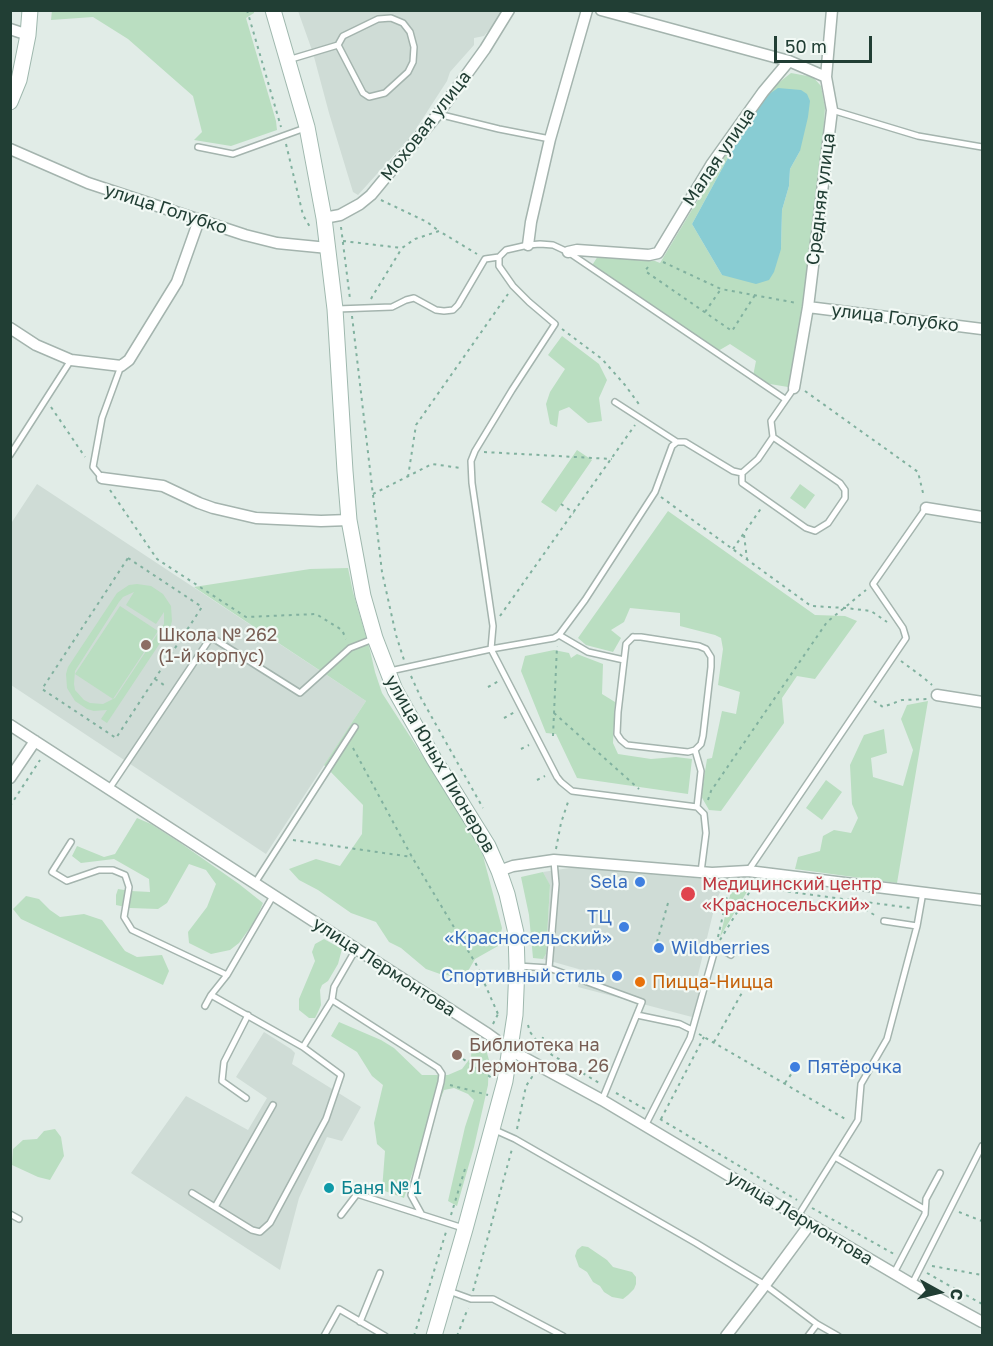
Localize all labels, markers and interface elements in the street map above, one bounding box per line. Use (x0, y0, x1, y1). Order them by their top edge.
scale bar (777, 24, 874, 62)
text: 50 m (785, 35, 827, 57)
street label: Моховая улица (376, 67, 476, 185)
street label: Малая улица (678, 104, 760, 210)
street label: Средняя улица (802, 132, 840, 266)
street label: улица Голубко (102, 179, 230, 239)
street label: улица Голубко (830, 299, 960, 337)
place label: Школа № 262 (1-й корпус) (158, 624, 277, 666)
marker: Школа № 262 (1-й корпус) (139, 638, 153, 652)
street label: улица Юных Пионеров (380, 671, 500, 857)
place label: Sela (590, 871, 628, 893)
place label: Медицинский центр «Красносельский» (702, 873, 882, 916)
marker: Sela (633, 875, 647, 889)
marker: Медицинский центр «Красносельский» (679, 885, 697, 903)
place label: ТЦ «Красносельский» (444, 906, 612, 948)
street label: улица Лермонтова (308, 913, 460, 1021)
marker: ТЦ «Красносельский» (617, 920, 631, 934)
place label: Wildberries (671, 937, 770, 959)
marker: Wildberries (652, 941, 666, 955)
place label: Спортивный стиль (441, 965, 605, 987)
marker: Спортивный стиль (610, 969, 624, 983)
place label: Пицца-Ницца (652, 971, 773, 993)
marker: Пицца-Ницца (633, 975, 647, 989)
place label: Библиотека на Лермонтова, 26 (469, 1034, 609, 1076)
marker: Библиотека на Лермонтова, 26 (450, 1048, 464, 1062)
place label: Пятёрочка (807, 1056, 902, 1078)
marker: Пятёрочка (788, 1060, 802, 1074)
street label: улица Лермонтова (723, 1166, 877, 1270)
place label: Баня № 1 (341, 1177, 422, 1199)
marker: Баня № 1 (322, 1181, 336, 1195)
north arrow (909, 1262, 969, 1322)
text: С (946, 1287, 968, 1302)

